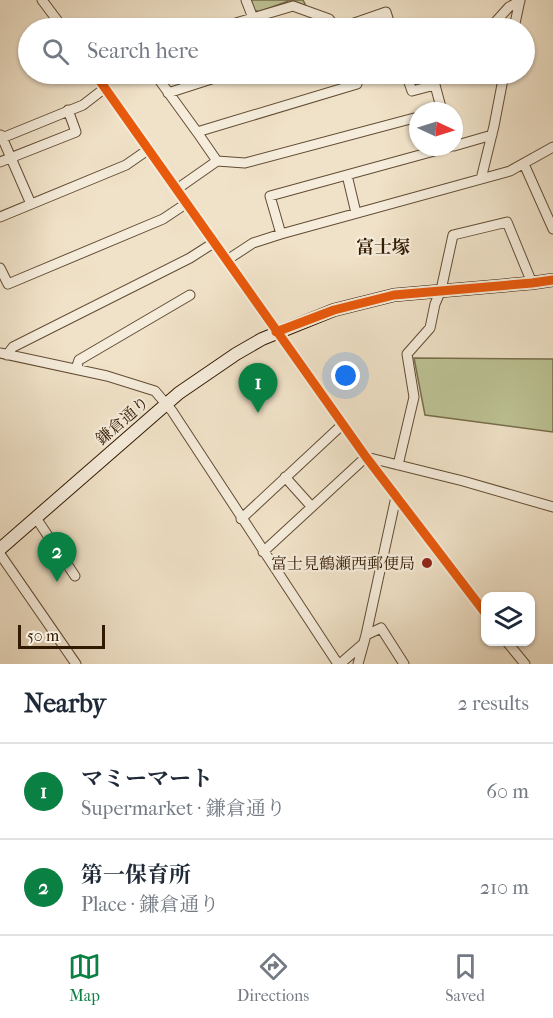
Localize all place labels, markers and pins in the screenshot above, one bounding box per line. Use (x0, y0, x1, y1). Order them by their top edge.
pin: 1 (238, 364, 278, 413)
pin: 2 (38, 532, 76, 582)
place label: 富士見鶴瀬西郵便局 (271, 554, 415, 573)
marker: 富士見鶴瀬西郵便局 (420, 556, 434, 570)

